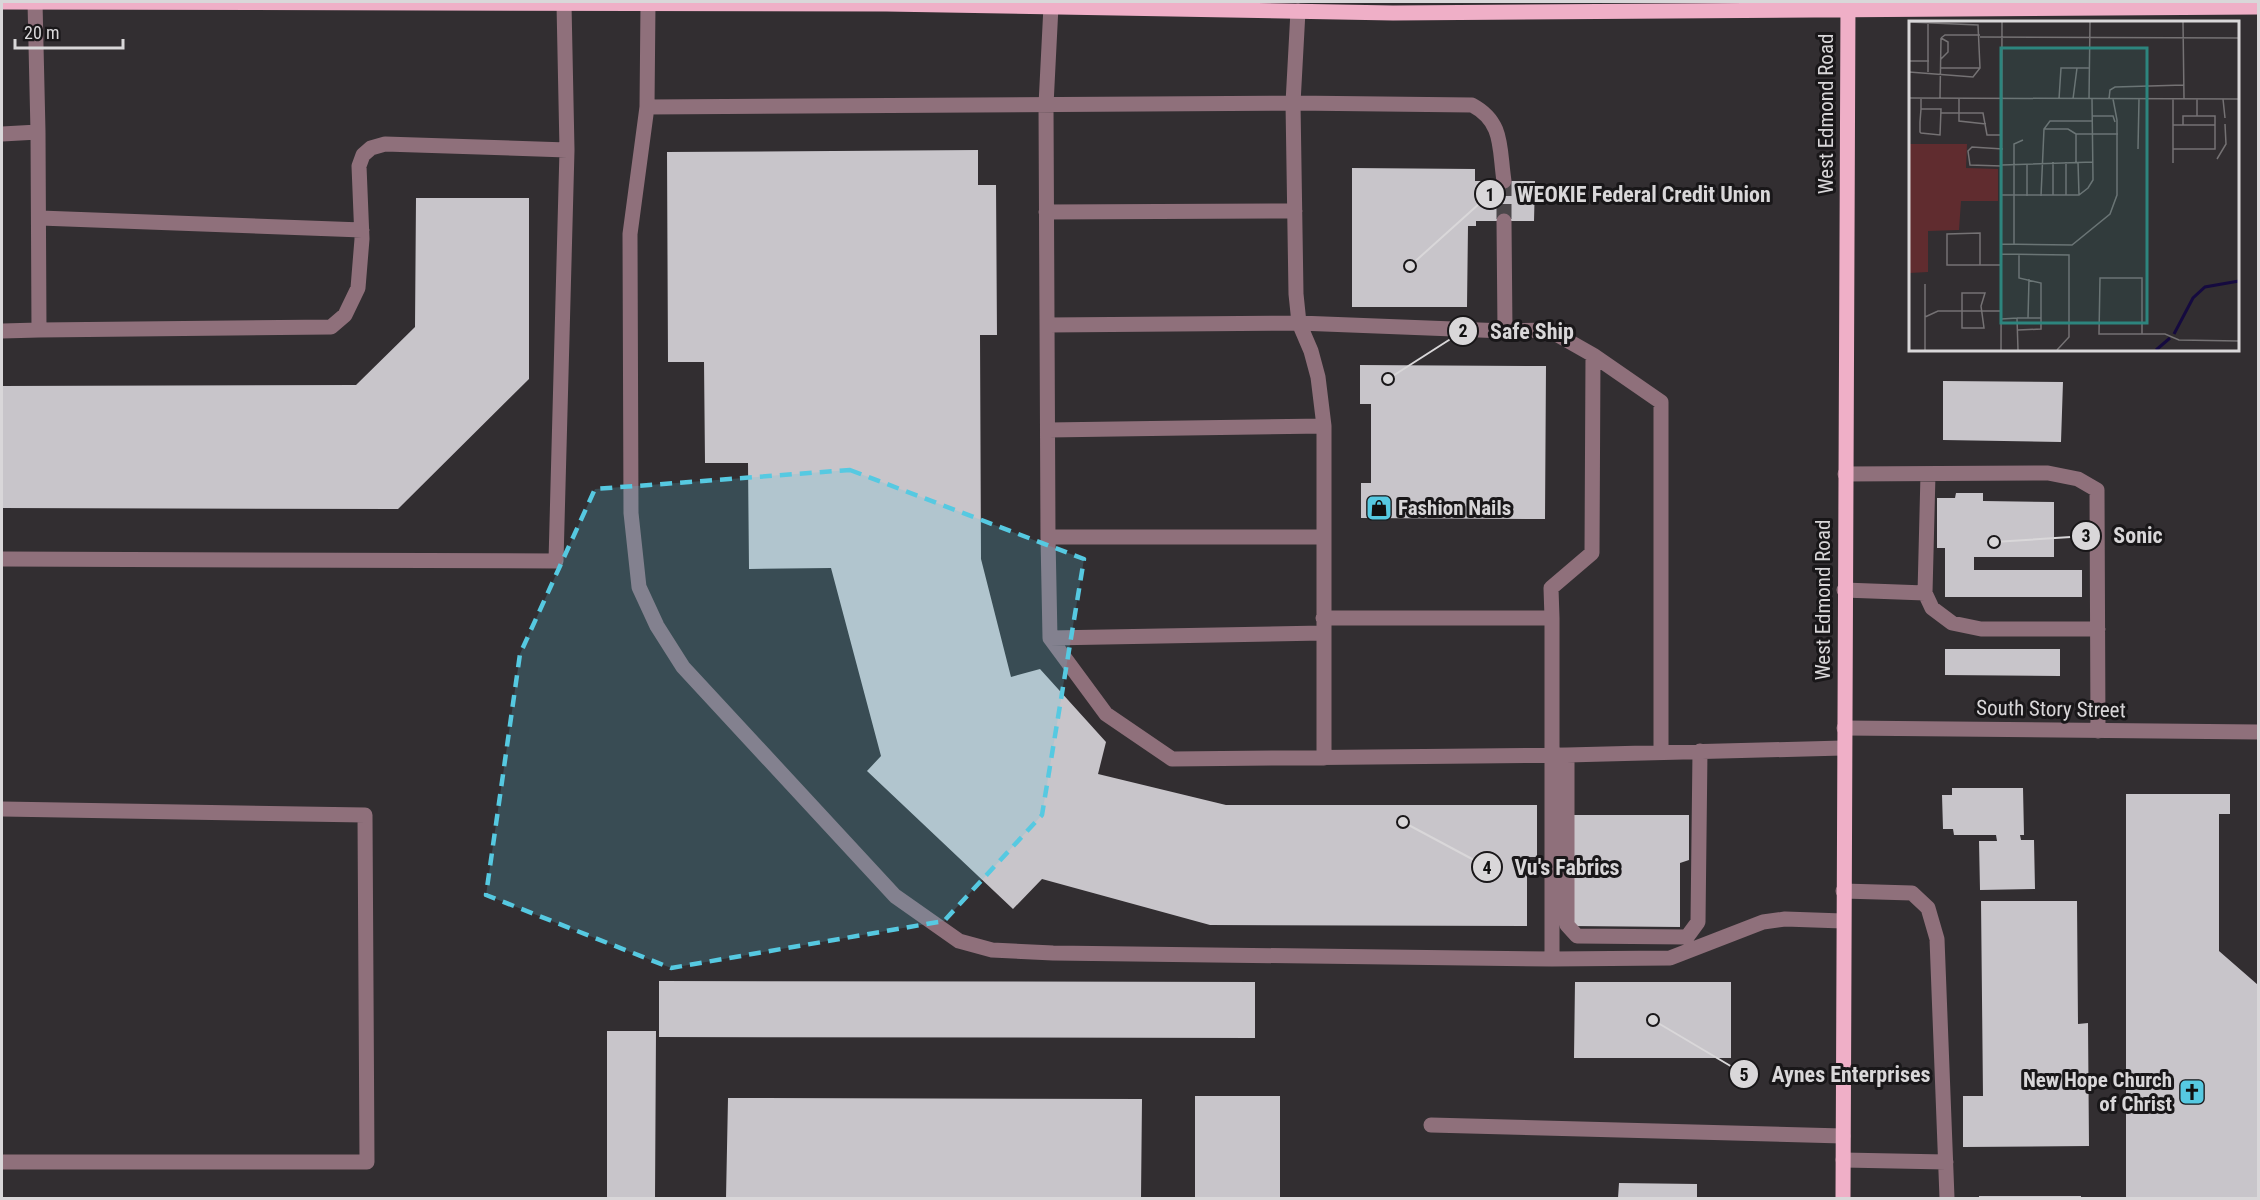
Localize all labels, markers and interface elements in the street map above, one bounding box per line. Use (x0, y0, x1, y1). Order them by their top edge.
scale bar (15, 12, 123, 50)
inset map (1909, 21, 2239, 351)
text: 20 m (24, 22, 59, 43)
street label: West Edmond Road (1814, 34, 1838, 194)
callout: WEOKIE Federal Credit Union (1475, 174, 1783, 214)
text: WEOKIE Federal Credit Union (1517, 182, 1771, 207)
text: 1 (1485, 184, 1495, 205)
callout: Safe Ship (1448, 311, 1586, 351)
text: Safe Ship (1490, 319, 1574, 344)
text: 2 (1458, 320, 1468, 341)
shop icon: Fashion Nails (1364, 493, 1394, 523)
place label: Fashion Nails (1398, 496, 1511, 520)
callout: Sonic (2071, 516, 2175, 556)
street label: West Edmond Road (1811, 520, 1835, 680)
text: Sonic (2113, 523, 2163, 548)
text: 3 (2081, 525, 2091, 546)
street label: South Story Street (1976, 696, 2126, 722)
callout: Vu's Fabrics (1472, 847, 1631, 887)
text: Vu's Fabrics (1514, 855, 1620, 880)
text: 4 (1482, 857, 1492, 878)
callout: Aynes Enterprises (1729, 1054, 1942, 1094)
text: Aynes Enterprises (1771, 1062, 1931, 1087)
text: 5 (1739, 1064, 1749, 1085)
place label: New Hope Church of Christ (2023, 1068, 2172, 1116)
church icon: New Hope Church of Christ (2177, 1077, 2207, 1107)

